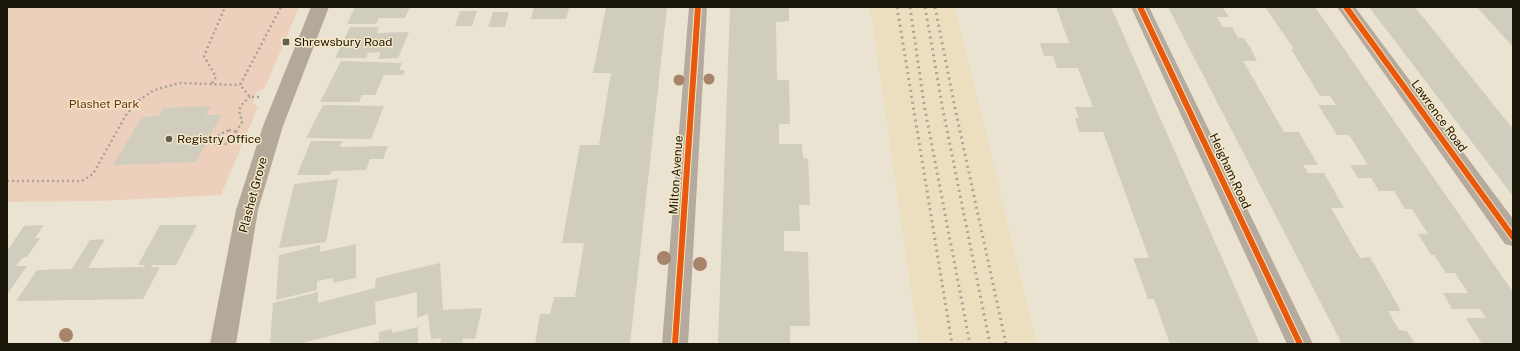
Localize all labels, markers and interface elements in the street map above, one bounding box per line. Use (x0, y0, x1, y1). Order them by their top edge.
place label: Shrewsbury Road (294, 35, 392, 49)
marker: Shrewsbury Road (281, 37, 291, 47)
street label: Lawrence Road (1408, 77, 1470, 155)
park label: Plashet Park (69, 97, 139, 111)
street label: Heigham Road (1206, 131, 1254, 211)
place label: Registry Office (177, 132, 261, 146)
marker: Registry Office (164, 134, 174, 144)
street label: Milton Avenue (666, 135, 686, 215)
street label: Plashet Grove (236, 155, 270, 234)

